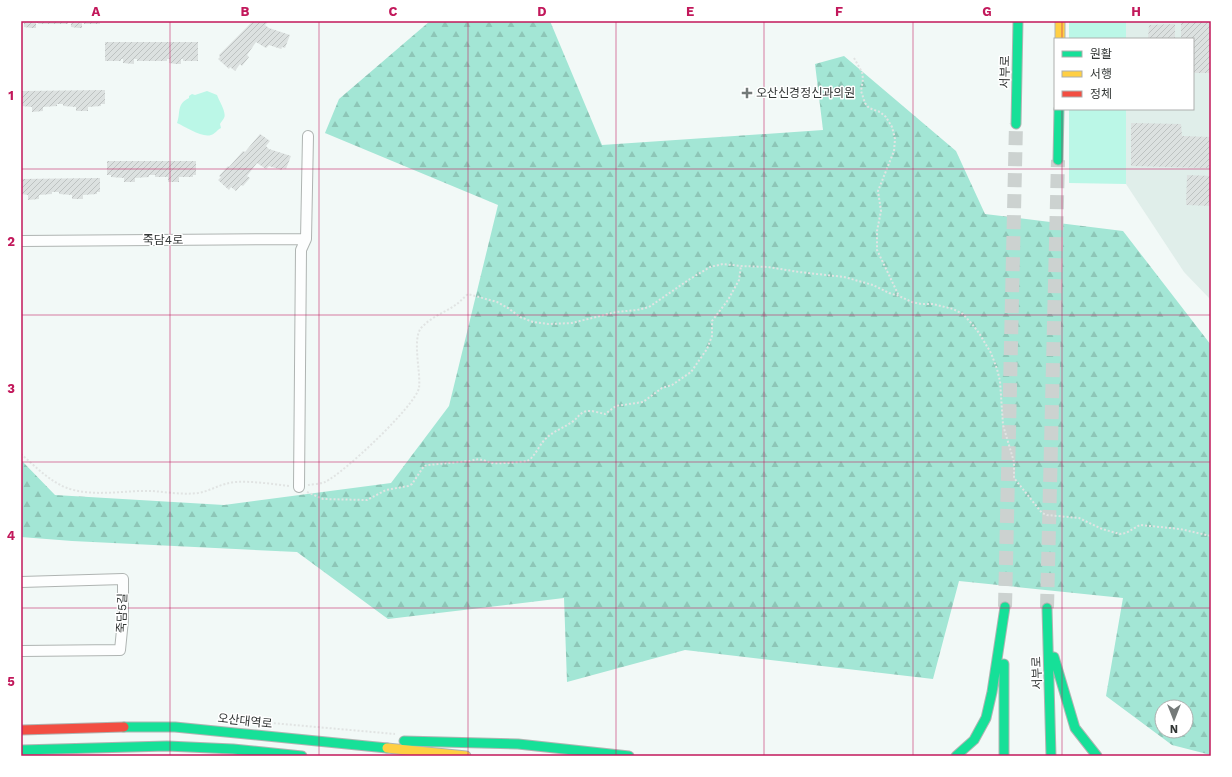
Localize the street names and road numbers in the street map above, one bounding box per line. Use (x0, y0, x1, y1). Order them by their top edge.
street label: 서부로 (998, 55, 1012, 89)
street label: 죽담4로 (143, 233, 183, 247)
street label: 죽담5길 (114, 593, 130, 633)
street label: 서부로 (1029, 656, 1045, 690)
street label: 오산대역로 (217, 711, 273, 731)

